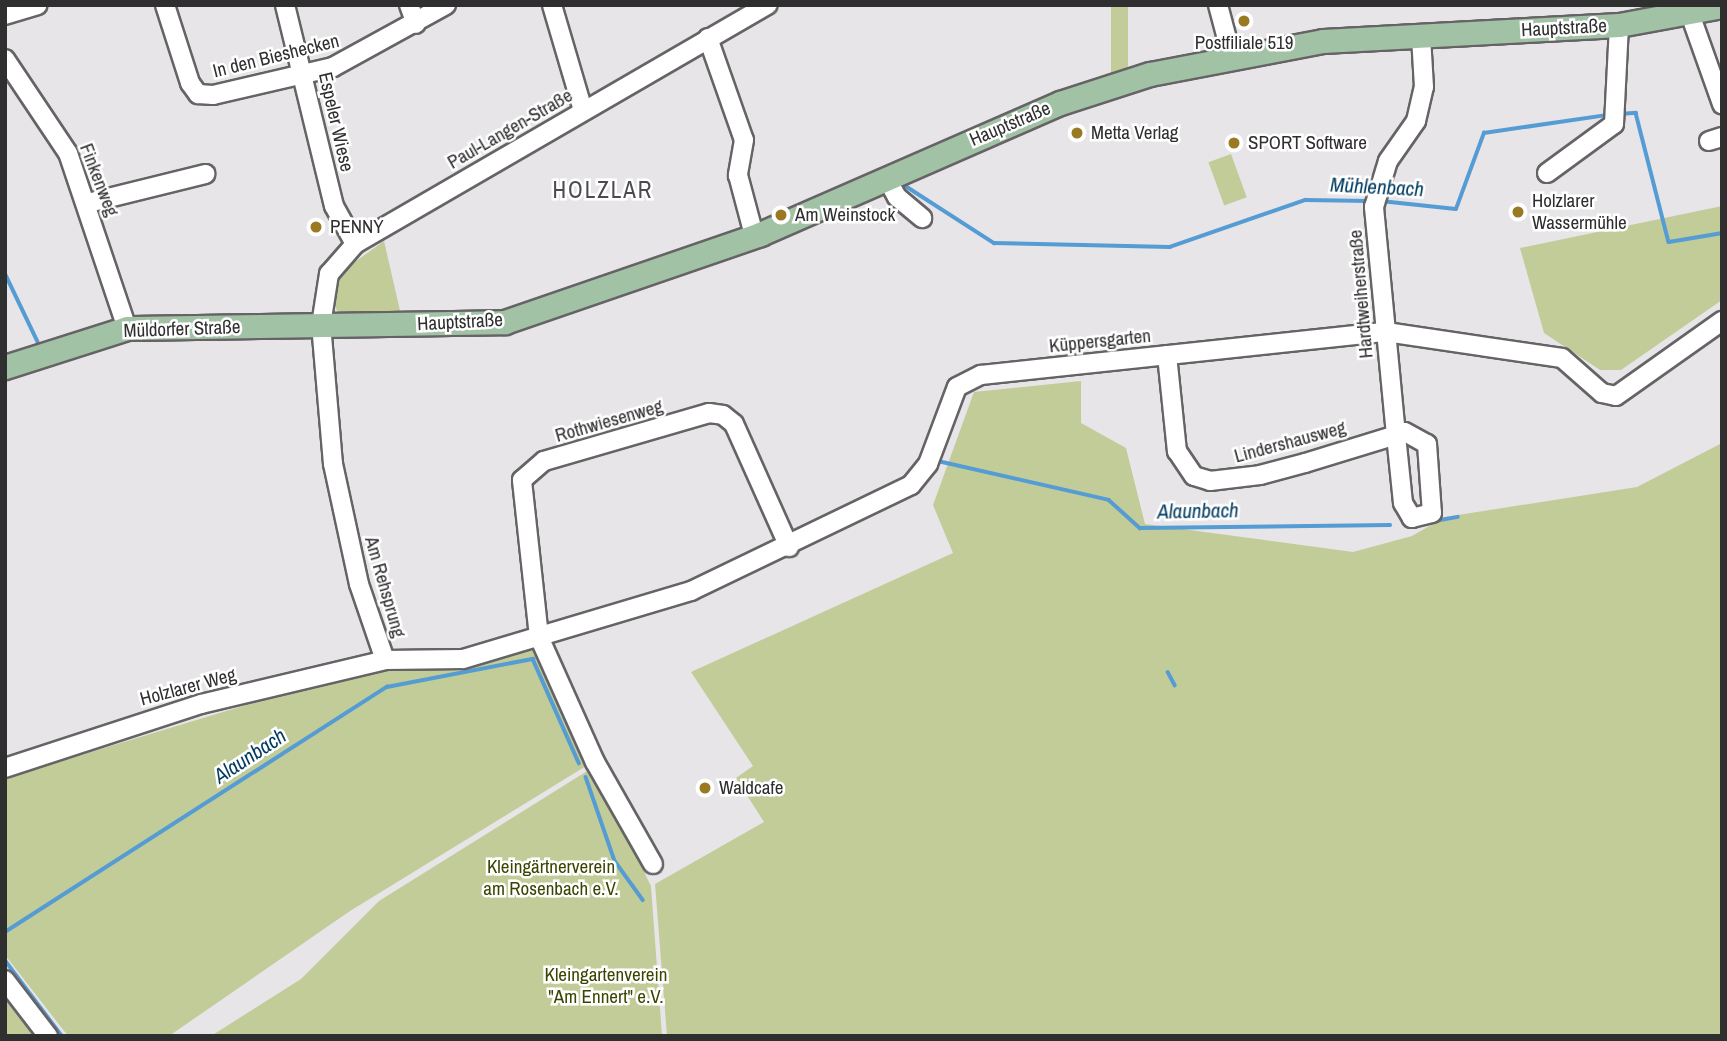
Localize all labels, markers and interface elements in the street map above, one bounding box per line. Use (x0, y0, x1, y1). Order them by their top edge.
marker: Postfiliale 519 (1236, 13, 1252, 29)
street label: Hauptstraße (1521, 14, 1607, 42)
street label: In den Bieshecken (211, 29, 341, 83)
place label: Postfiliale 519 (1195, 32, 1293, 54)
street label: Espeler Wiese (313, 70, 359, 174)
street label: Paul-Langen-Straße (444, 84, 576, 174)
street label: Hauptstraße (966, 97, 1054, 151)
place label: Metta Verlag (1091, 122, 1178, 144)
marker: Metta Verlag (1069, 125, 1085, 141)
place label: SPORT Software (1248, 132, 1367, 154)
marker: SPORT Software (1226, 135, 1242, 151)
street label: Finkenweg (75, 140, 123, 220)
water label: Mühlenbach (1330, 172, 1424, 202)
district label: HOLZLAR (553, 176, 653, 204)
place label: Holzlarer Wassermühle (1532, 190, 1627, 234)
place label: Am Weinstock (795, 204, 895, 226)
marker: Holzlarer Wassermühle (1510, 204, 1526, 220)
marker: Am Weinstock (773, 207, 789, 223)
place label: PENNY (330, 216, 384, 238)
marker: PENNY (308, 219, 324, 235)
street label: Hardtweiherstraße (1344, 229, 1378, 359)
street label: Hauptstraße (417, 308, 503, 336)
street label: Müldorfer Straße (123, 316, 241, 342)
street label: Küppersgarten (1048, 324, 1152, 358)
street label: Rothwiesenweg (553, 395, 665, 447)
street label: Lindershausweg (1232, 416, 1348, 468)
water label: Alaunbach (1157, 498, 1239, 524)
street label: Am Rehsprung (360, 534, 410, 640)
street label: Holzlarer Weg (138, 663, 238, 711)
water label: Alaunbach (209, 723, 291, 789)
place label: Waldcafe (719, 777, 783, 799)
marker: Waldcafe (697, 780, 713, 796)
park label: Kleingärtnerverein am Rosenbach e.V. (483, 856, 619, 900)
park label: Kleingartenverein "Am Ennert" e.V. (545, 964, 667, 1008)

